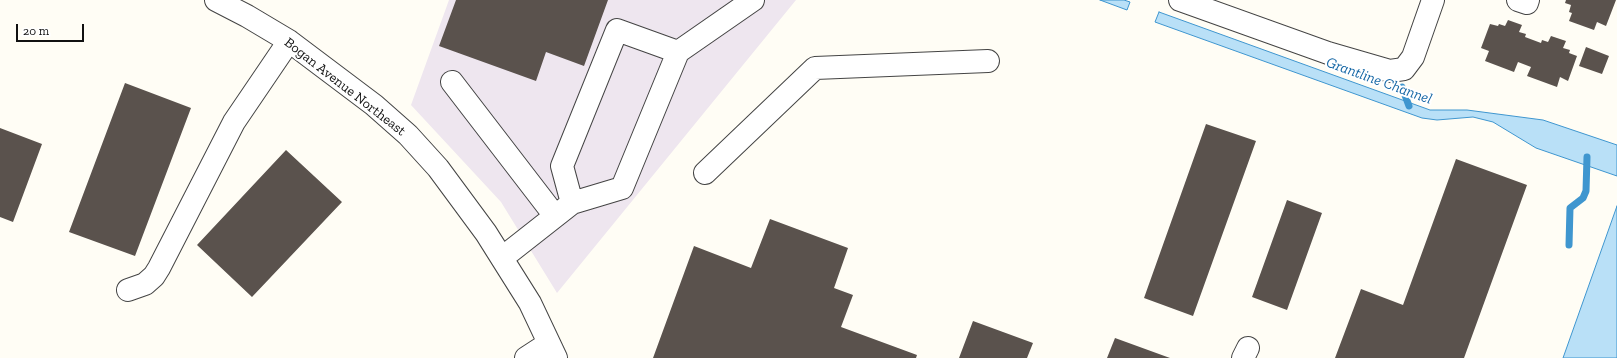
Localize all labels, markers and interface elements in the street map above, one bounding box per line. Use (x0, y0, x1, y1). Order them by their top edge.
scale bar (18, 16, 86, 42)
text: 20 m (23, 24, 49, 38)
street label: Bogan Avenue Northeast (281, 34, 409, 140)
water label: Grantline Channel (1324, 54, 1434, 108)

